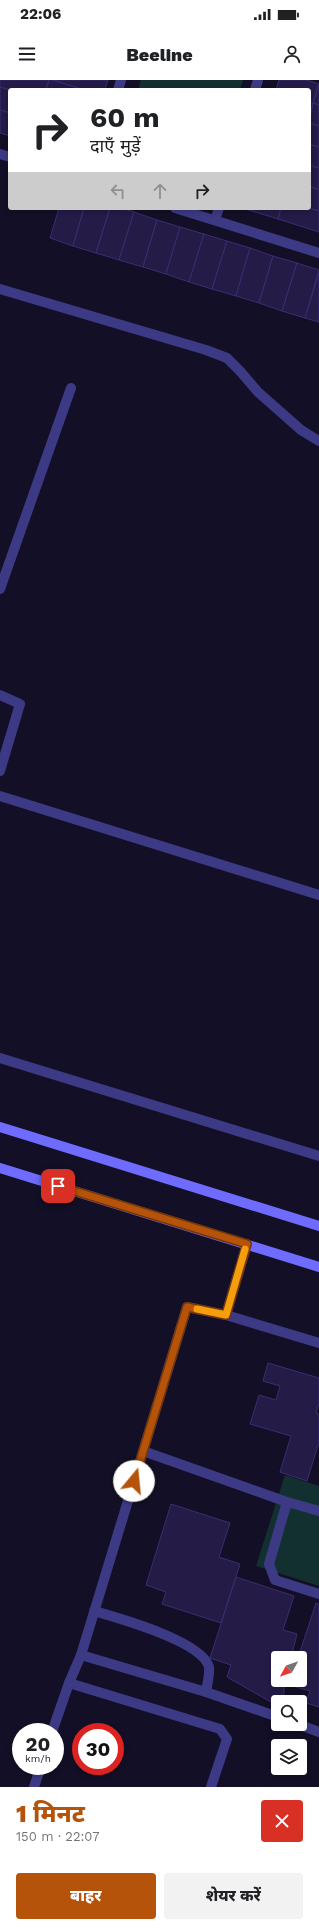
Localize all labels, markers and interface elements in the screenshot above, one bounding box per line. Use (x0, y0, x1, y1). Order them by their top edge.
text: 22:06 (20, 5, 61, 23)
icon: menu (16, 43, 38, 65)
icon: person (281, 43, 303, 65)
text: Beeline (126, 44, 193, 65)
text: 60 m (90, 101, 160, 134)
icon: right (24, 104, 76, 156)
text: दाएँ मुड़ें (90, 135, 141, 156)
icon: left (107, 180, 129, 202)
icon: ahead (149, 180, 171, 202)
icon: right (191, 180, 213, 202)
pin (41, 1169, 75, 1203)
icon: arrive (47, 1175, 69, 1197)
position arrow (113, 1460, 155, 1502)
north arrow (271, 1651, 307, 1687)
map controls (271, 1651, 307, 1775)
button: search (271, 1695, 307, 1731)
speed limit sign: 30 (72, 1723, 124, 1775)
text: 20 (26, 1732, 50, 1756)
button: layers (271, 1739, 307, 1775)
text: km/h (25, 1753, 51, 1764)
text: 1 मिनट (16, 1800, 85, 1828)
button: close (261, 1800, 303, 1842)
text: 150 m · 22:07 (16, 1829, 99, 1844)
button: बाहर (16, 1873, 156, 1919)
button: शेयर करें (164, 1873, 303, 1919)

